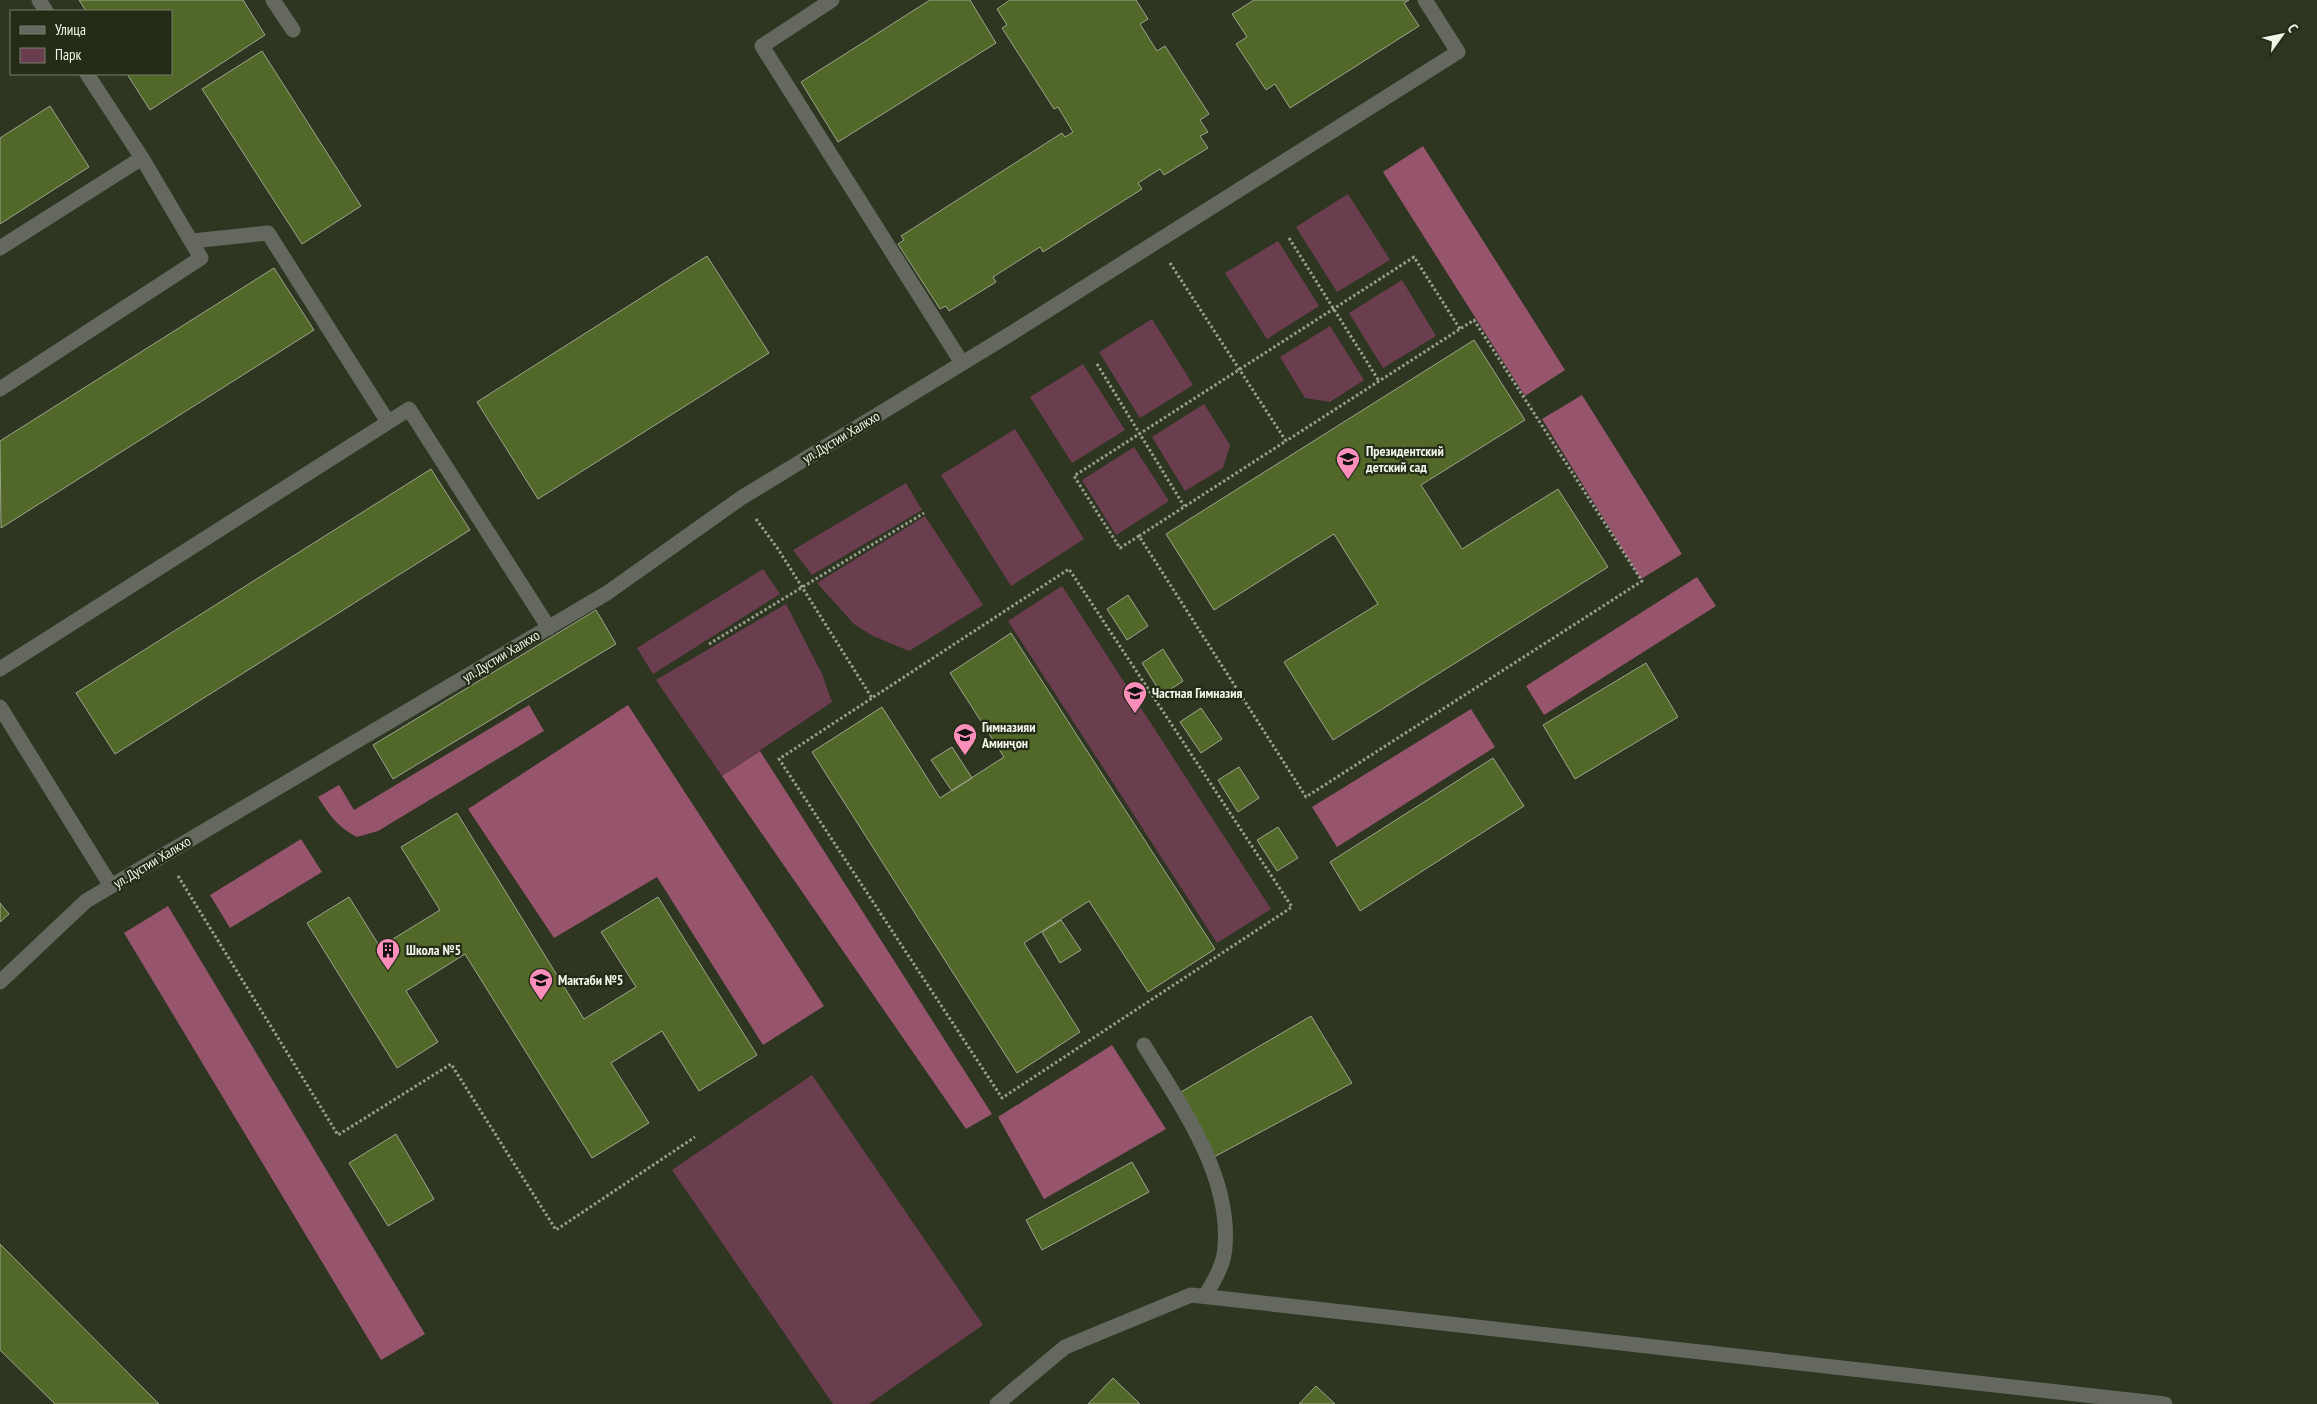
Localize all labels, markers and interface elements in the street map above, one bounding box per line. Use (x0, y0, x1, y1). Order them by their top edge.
legend (10, 10, 172, 75)
north arrow (2257, 10, 2307, 60)
text: Улица (55, 20, 86, 39)
text: С (2284, 20, 2303, 36)
text: Парк (55, 45, 81, 64)
street label: ул. Дустии Халкхо (799, 407, 883, 467)
place label: Президентский детский сад (1365, 442, 1444, 476)
school or university icon: Президентский детский сад (1335, 446, 1361, 480)
street label: ул. Дустии Халкхо (459, 626, 543, 686)
school or university icon: Частная Гимназия (1122, 680, 1148, 714)
place label: Частная Гимназия (1152, 684, 1243, 702)
place label: Гимназияи Аминҷон (981, 718, 1035, 752)
school or university icon: Гимназияи Аминҷон (952, 722, 978, 756)
street label: ул. Дустии Халкхо (110, 832, 194, 892)
building icon: Школа №5 (375, 937, 401, 971)
place label: Школа №5 (406, 941, 461, 959)
school or university icon: Мактаби №5 (528, 967, 554, 1001)
place label: Мактаби №5 (558, 971, 624, 989)

